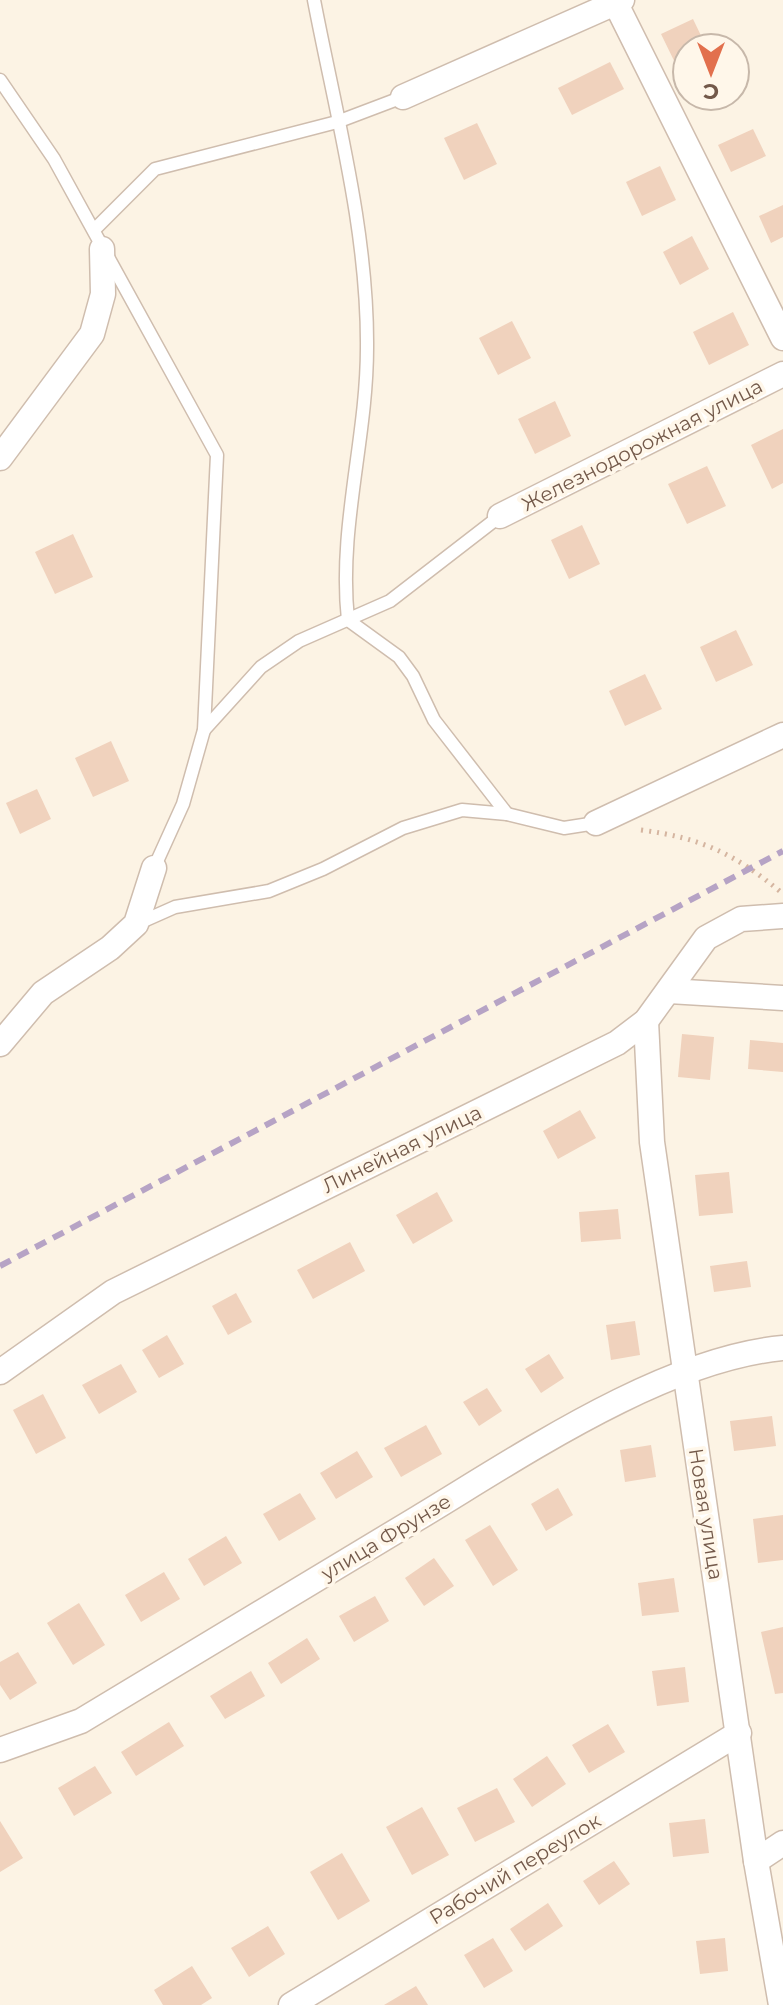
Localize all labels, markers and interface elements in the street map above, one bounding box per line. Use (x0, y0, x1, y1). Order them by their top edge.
north arrow (671, 32, 751, 112)
text: С (703, 78, 719, 105)
street label: Железнодорожная улица (518, 374, 766, 516)
street label: Линейная улица (319, 1100, 485, 1198)
street label: Новая улица (684, 1447, 728, 1581)
street label: улица Фрунзе (316, 1489, 455, 1586)
street label: Рабочий переулок (425, 1808, 605, 1930)

